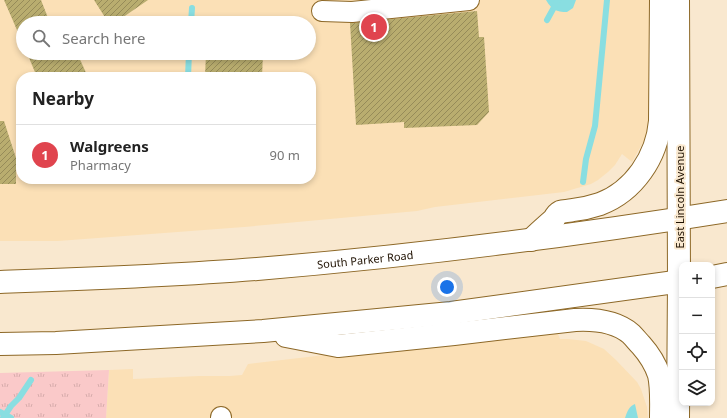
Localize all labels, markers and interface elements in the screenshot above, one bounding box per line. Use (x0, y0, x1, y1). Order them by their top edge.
pin: 1 (361, 12, 387, 42)
search box (16, 16, 316, 60)
icon: search (30, 27, 52, 49)
text: Search here (62, 28, 145, 48)
text: Nearby (32, 87, 94, 110)
text: Walgreens (70, 136, 149, 156)
text: 1 (41, 146, 49, 164)
text: 90 m (270, 146, 300, 164)
street label: East Lincoln Avenue (672, 146, 687, 248)
text: Pharmacy (70, 156, 131, 174)
street label: South Parker Road (316, 246, 414, 271)
map controls (679, 262, 715, 406)
button: + (679, 262, 715, 298)
your location (437, 277, 457, 297)
button: − (679, 298, 715, 334)
button: locate (679, 334, 715, 370)
button: layers (679, 370, 715, 406)

